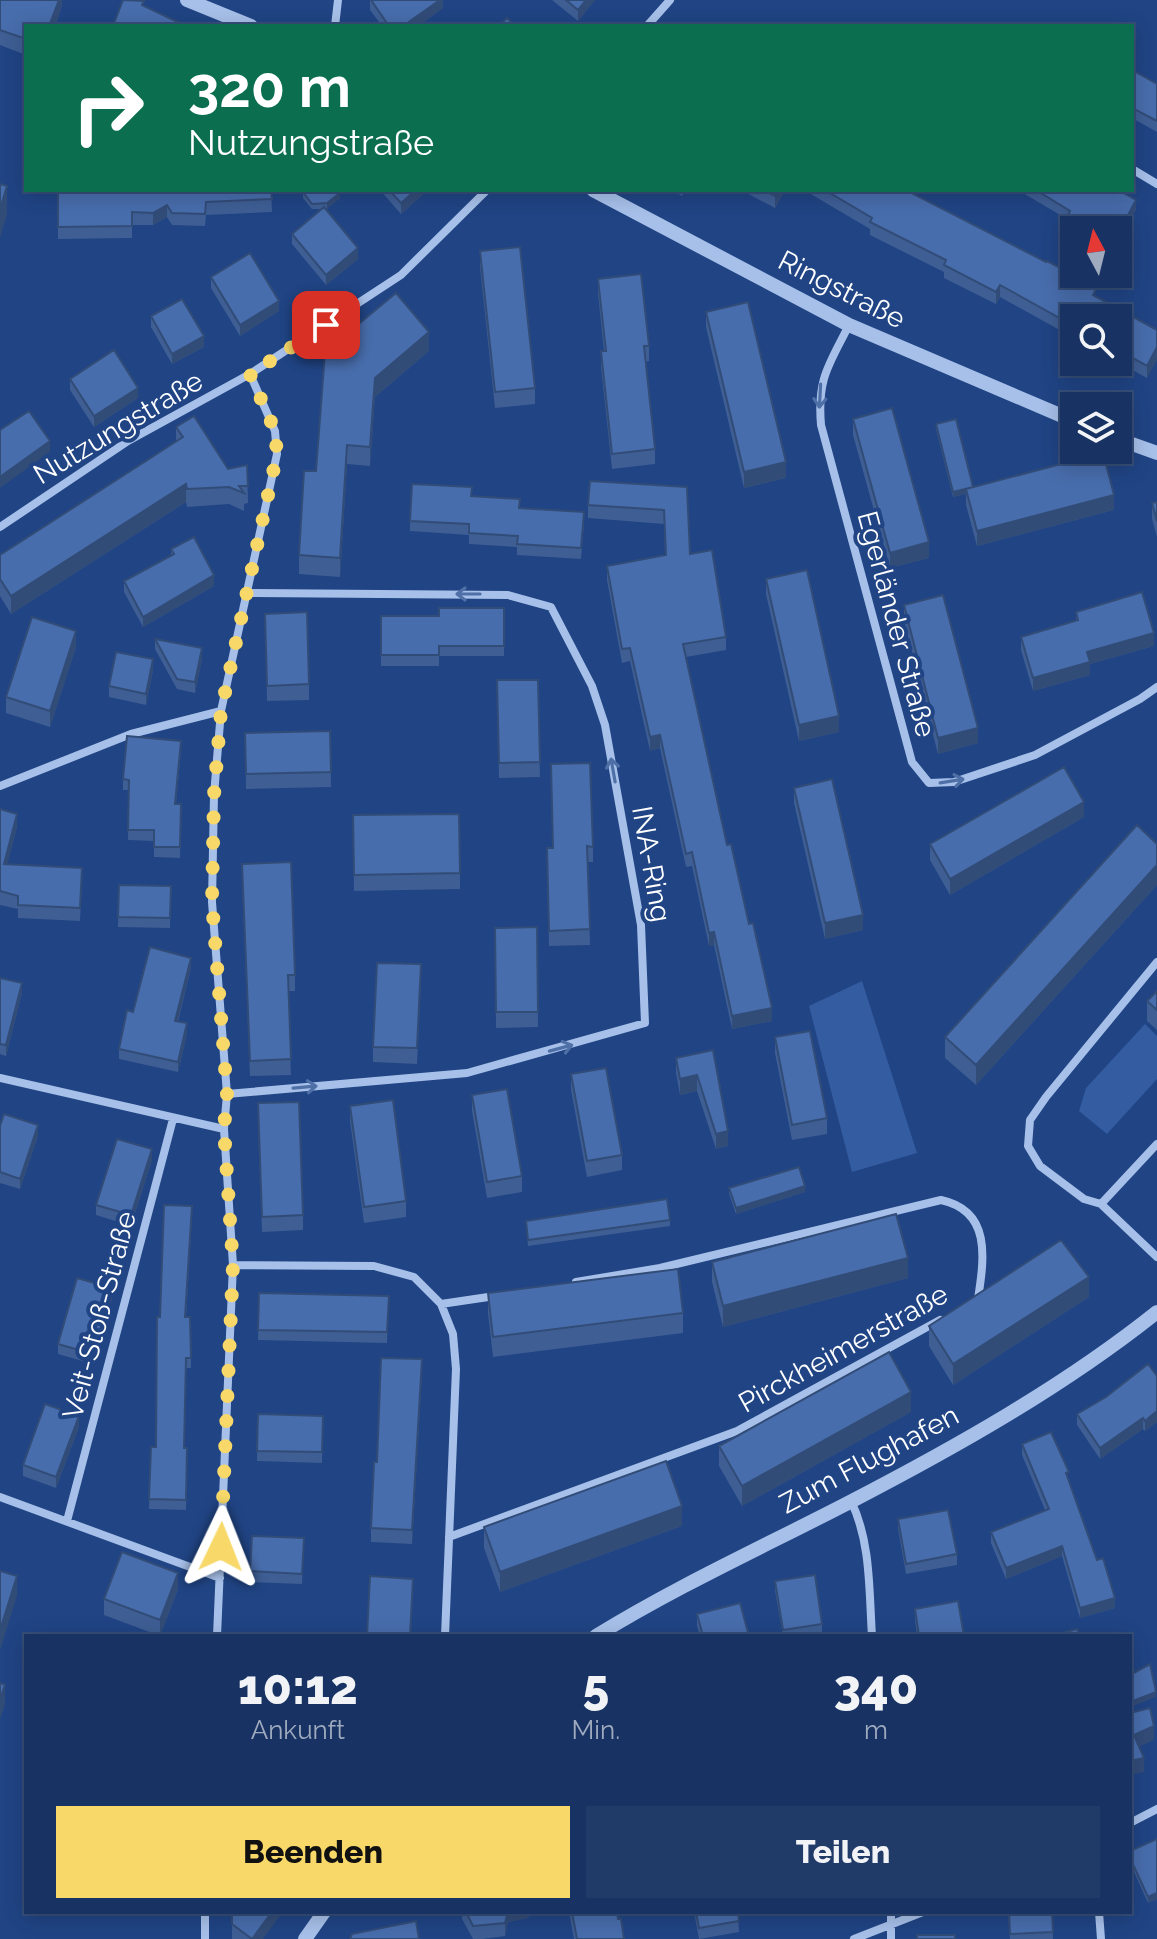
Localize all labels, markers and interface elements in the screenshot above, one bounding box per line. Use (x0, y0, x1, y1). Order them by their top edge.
text: 320 m (188, 54, 351, 120)
icon: right (56, 56, 160, 160)
text: Nutzungstraße (188, 121, 434, 163)
north arrow (1060, 216, 1132, 288)
map controls (1060, 216, 1132, 464)
street label: Ringstraße (773, 243, 911, 335)
pin (292, 291, 360, 359)
icon: arrive (304, 303, 348, 347)
button: search (1060, 304, 1132, 376)
street label: Nutzungstraße (28, 364, 209, 491)
one-way arrow (813, 382, 828, 409)
button: layers (1060, 392, 1132, 464)
street label: Egerländer Straße (850, 508, 943, 741)
one-way arrow (455, 587, 482, 602)
one-way arrow (605, 758, 620, 783)
one-way arrow (939, 772, 964, 787)
street label: INA-Ring (625, 804, 678, 925)
one-way arrow (547, 1040, 573, 1055)
one-way arrow (291, 1079, 317, 1094)
street label: Veit-Stoß-Straße (56, 1208, 143, 1423)
street label: Pirckheimerstraße (733, 1277, 953, 1420)
street label: Zum Flughafen (774, 1398, 964, 1520)
position arrow (179, 1505, 263, 1589)
text: 10:12 (238, 1659, 358, 1715)
text: 5 (582, 1659, 609, 1715)
text: 340 (834, 1659, 918, 1715)
text: Ankunft (251, 1715, 345, 1745)
text: Min. (572, 1715, 620, 1745)
text: m (864, 1715, 888, 1745)
button: Beenden (56, 1806, 570, 1898)
button: Teilen (586, 1806, 1100, 1898)

